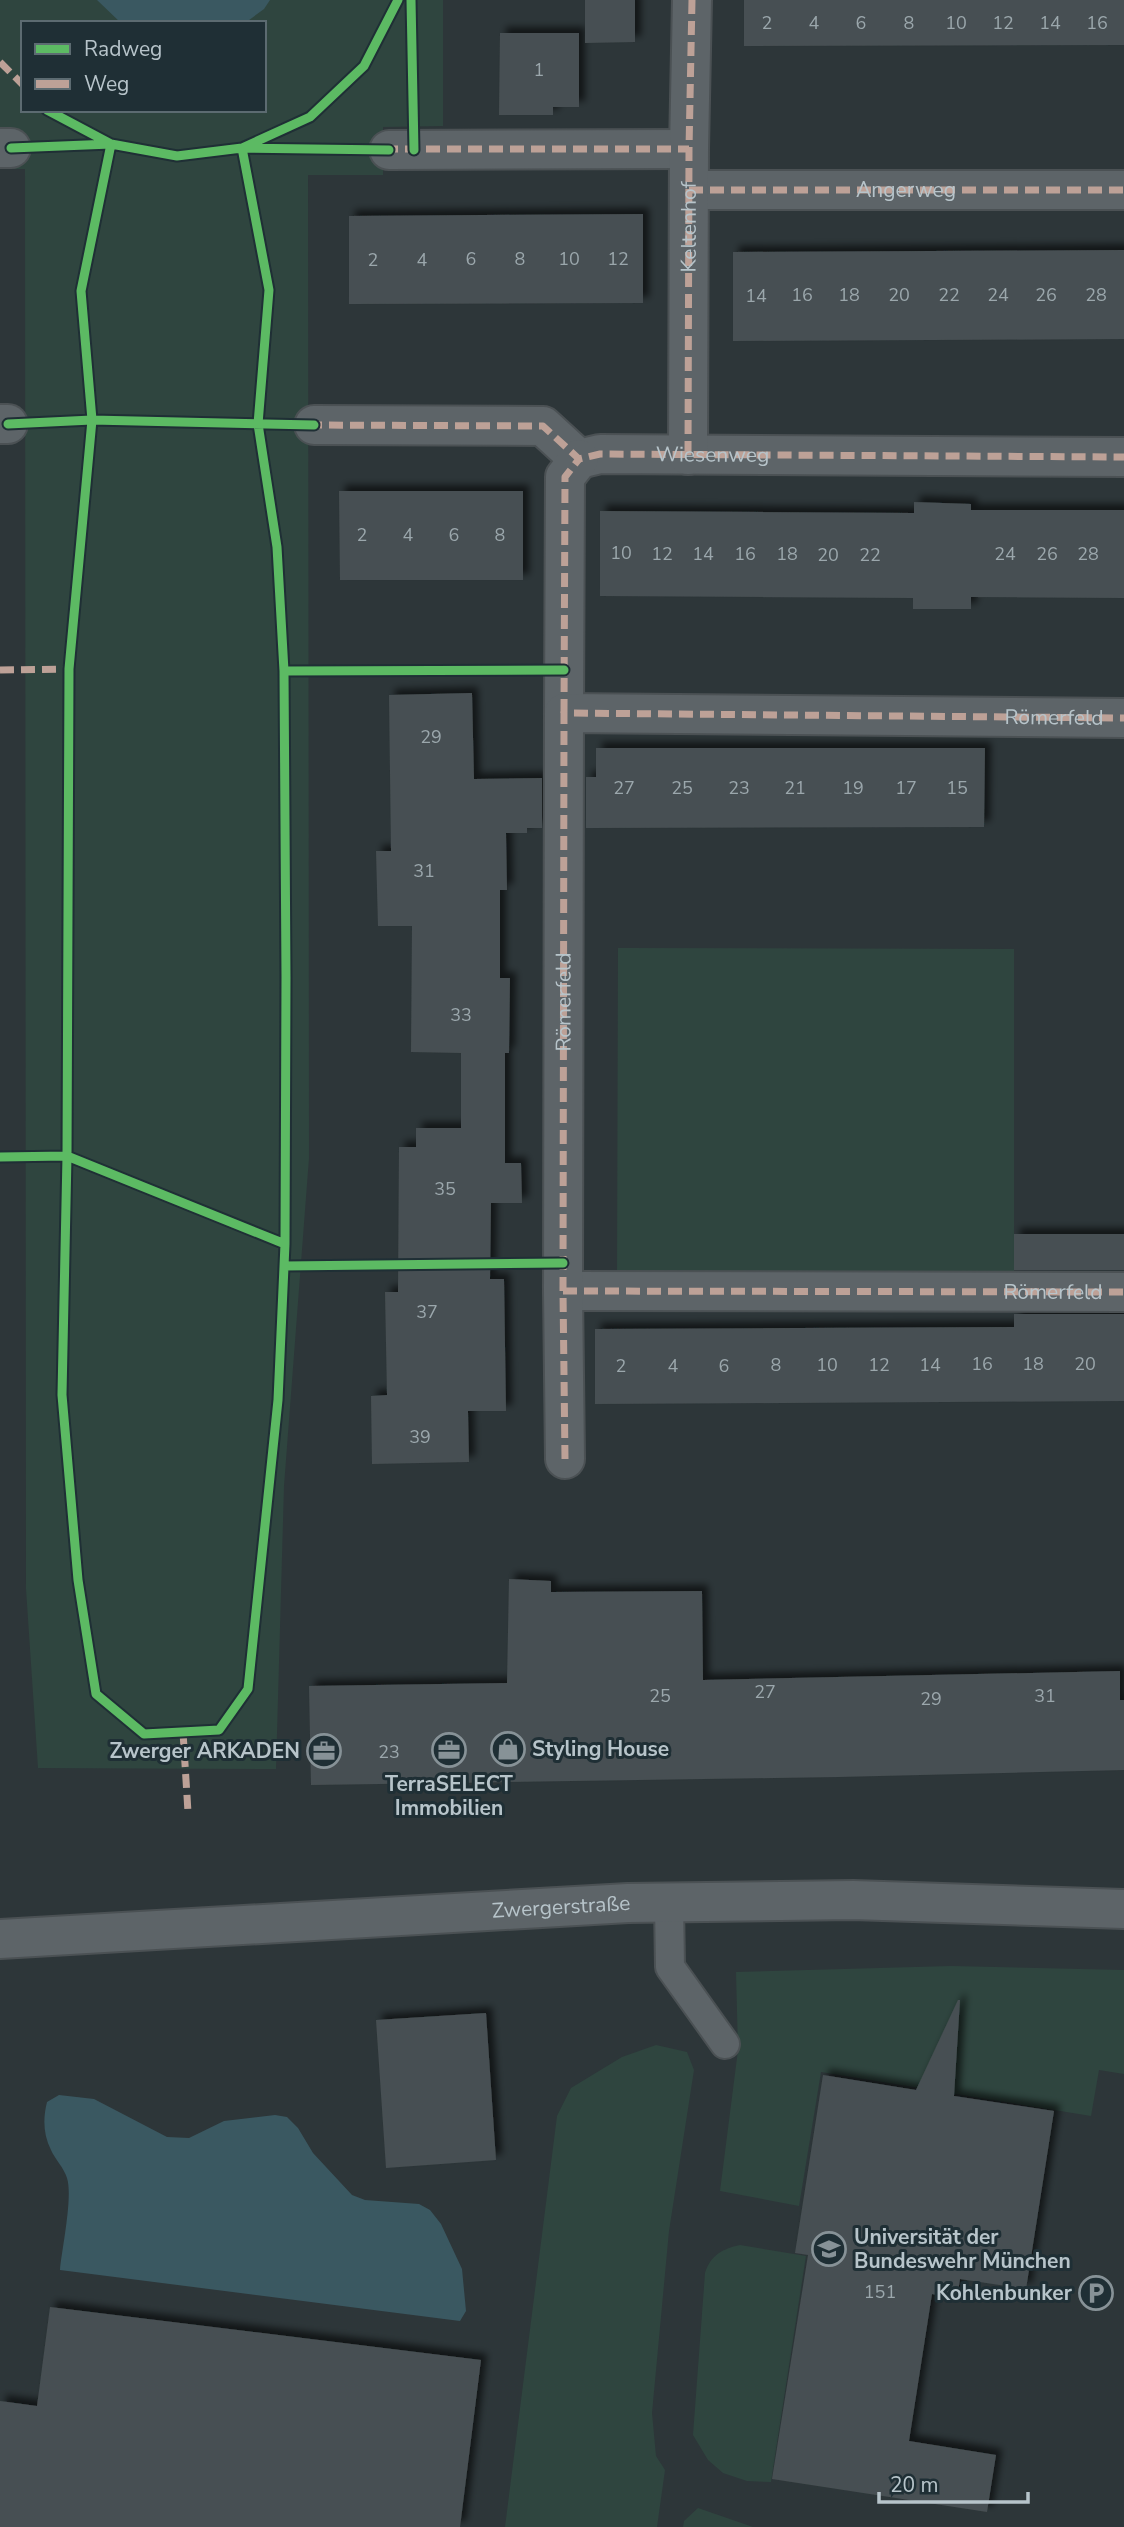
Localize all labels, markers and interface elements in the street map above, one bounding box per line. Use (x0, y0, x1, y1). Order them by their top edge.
house number: 2 (762, 11, 772, 35)
house number: 4 (809, 11, 820, 35)
house number: 6 (856, 11, 866, 35)
house number: 8 (904, 11, 914, 35)
house number: 10 (945, 11, 967, 35)
house number: 12 (992, 11, 1014, 35)
house number: 14 (1039, 11, 1061, 35)
house number: 16 (1086, 11, 1108, 35)
legend (21, 21, 266, 112)
text: Radweg (84, 35, 162, 63)
house number: 1 (534, 58, 544, 82)
text: Weg (84, 70, 129, 98)
street label: Angerweg (856, 176, 956, 204)
street label: Keltenhof (675, 180, 703, 273)
house number: 6 (466, 247, 476, 271)
house number: 8 (515, 247, 525, 271)
house number: 10 (558, 247, 580, 271)
house number: 12 (607, 247, 629, 271)
house number: 2 (368, 248, 378, 272)
house number: 4 (417, 248, 428, 272)
house number: 16 (791, 283, 813, 307)
house number: 18 (838, 283, 860, 307)
house number: 20 (888, 283, 910, 307)
house number: 22 (938, 283, 960, 307)
house number: 24 (987, 283, 1009, 307)
house number: 26 (1035, 283, 1057, 307)
house number: 28 (1085, 283, 1107, 307)
house number: 14 (745, 284, 767, 308)
street label: Wiesenweg (656, 440, 769, 469)
house number: 2 (357, 523, 367, 547)
house number: 4 (403, 523, 414, 547)
house number: 6 (449, 523, 459, 547)
house number: 8 (495, 523, 505, 547)
house number: 10 (610, 541, 632, 565)
house number: 12 (651, 542, 673, 566)
house number: 14 (692, 542, 714, 566)
house number: 16 (734, 542, 756, 566)
house number: 18 (776, 542, 798, 566)
house number: 24 (994, 542, 1016, 566)
house number: 26 (1036, 542, 1058, 566)
house number: 28 (1077, 542, 1099, 566)
house number: 20 (817, 543, 839, 567)
house number: 22 (859, 543, 881, 567)
street label: Römerfeld (1004, 703, 1104, 732)
house number: 29 (420, 725, 442, 749)
house number: 27 (613, 776, 635, 800)
house number: 25 (671, 776, 693, 800)
house number: 23 (728, 776, 750, 800)
house number: 21 (784, 776, 806, 800)
house number: 19 (842, 776, 864, 800)
house number: 17 (895, 776, 917, 800)
house number: 15 (946, 776, 968, 800)
house number: 31 (413, 859, 435, 883)
street label: Römerfeld (549, 952, 578, 1052)
house number: 33 (450, 1003, 472, 1027)
house number: 35 (434, 1177, 456, 1201)
street label: Römerfeld (1003, 1278, 1103, 1306)
house number: 37 (416, 1300, 438, 1324)
house number: 16 (971, 1352, 993, 1376)
house number: 18 (1022, 1352, 1044, 1376)
house number: 20 (1074, 1352, 1096, 1376)
house number: 8 (771, 1353, 781, 1377)
house number: 10 (816, 1353, 838, 1377)
house number: 12 (868, 1353, 890, 1377)
house number: 14 (919, 1353, 941, 1377)
house number: 2 (616, 1354, 626, 1378)
house number: 4 (668, 1354, 679, 1378)
house number: 6 (719, 1354, 729, 1378)
house number: 39 (409, 1425, 431, 1449)
house number: 27 (754, 1680, 776, 1704)
house number: 25 (649, 1684, 671, 1708)
house number: 31 (1034, 1684, 1056, 1708)
house number: 29 (920, 1687, 942, 1711)
shop icon: Styling House (489, 1730, 527, 1768)
office icon: TerraSELECT Immobilien (430, 1731, 468, 1769)
office icon: Zwerger ARKADEN (305, 1732, 343, 1770)
place label: Styling House (532, 1735, 669, 1763)
place label: Zwerger ARKADEN (109, 1737, 300, 1765)
house number: 23 (378, 1740, 400, 1764)
place label: TerraSELECT Immobilien (385, 1770, 513, 1822)
street label: Zwergerstraße (491, 1889, 631, 1925)
place label: Universität der Bundeswehr München (854, 2223, 1071, 2275)
school or university icon: Universität der Bundeswehr München (810, 2230, 848, 2268)
parking icon: Kohlenbunker (1077, 2274, 1115, 2312)
place label: Kohlenbunker (936, 2279, 1073, 2307)
house number: 151 (864, 2280, 896, 2304)
scale bar (879, 2460, 1028, 2504)
text: 20 m (890, 2471, 939, 2499)

